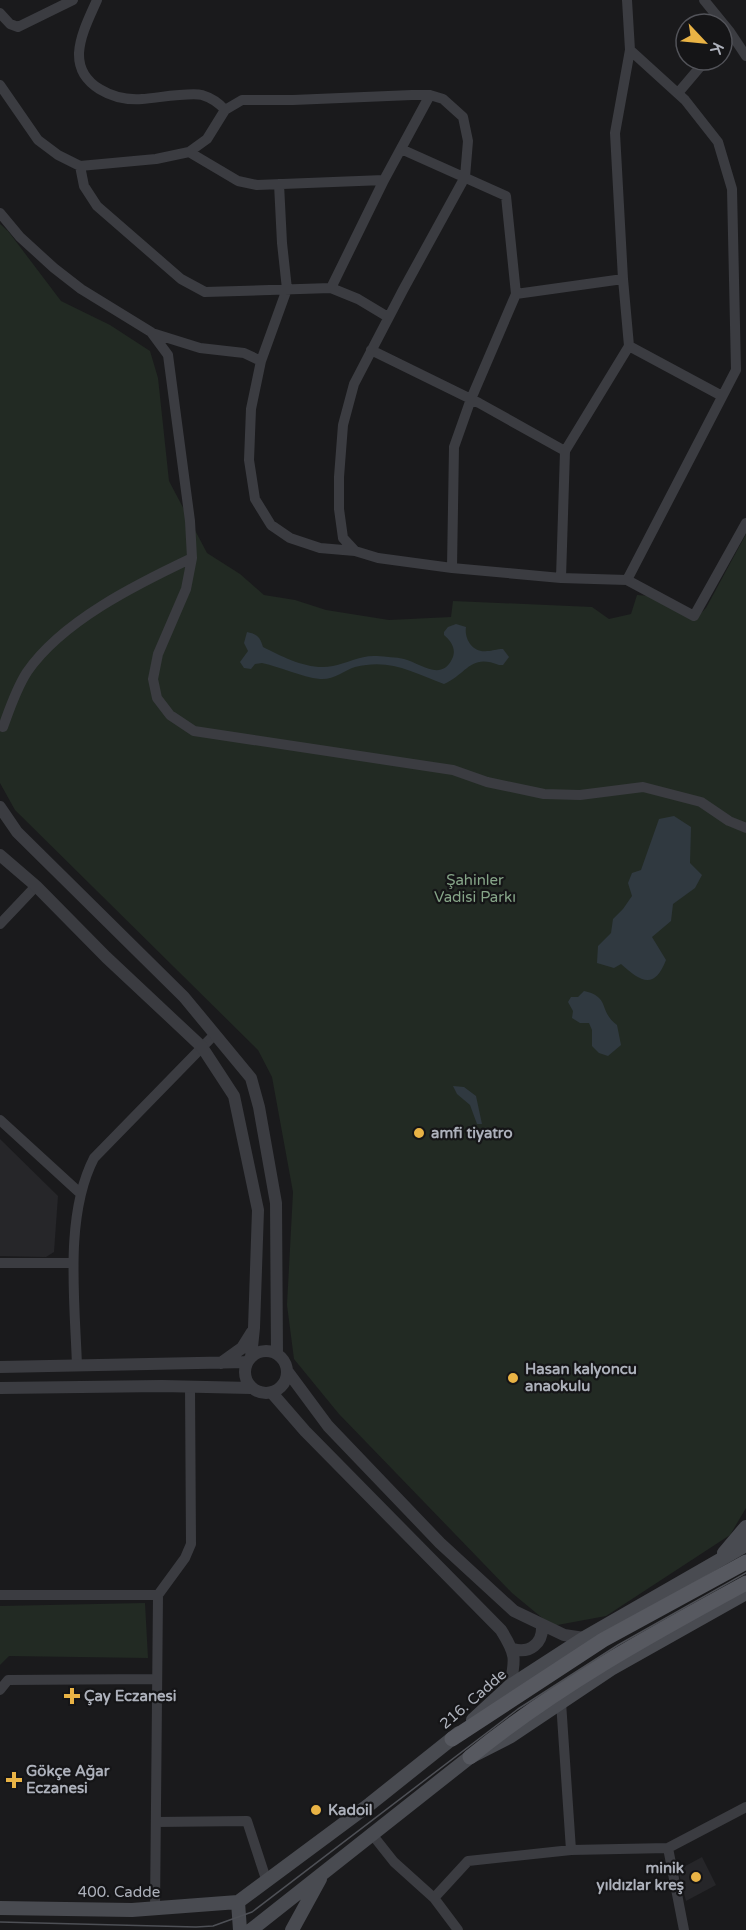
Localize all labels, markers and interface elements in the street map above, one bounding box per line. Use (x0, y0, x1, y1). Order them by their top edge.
north arrow (674, 12, 734, 72)
text: K (705, 39, 728, 58)
park label: Şahinler Vadisi Parkı (434, 871, 516, 906)
place label: amfi tiyatro (431, 1124, 513, 1143)
marker: amfi tiyatro (412, 1126, 426, 1140)
place label: Hasan kalyoncu anaokulu (525, 1360, 637, 1395)
marker: Hasan kalyoncu anaokulu (506, 1371, 520, 1385)
street label: 216. Cadde (436, 1665, 510, 1733)
place label: Çay Eczanesi (84, 1687, 177, 1706)
marker: Çay Eczanesi (65, 1689, 79, 1703)
place label: Gökçe Ağar Eczanesi (26, 1762, 110, 1797)
marker: Gökçe Ağar Eczanesi (7, 1773, 21, 1787)
place label: Kadoil (328, 1801, 373, 1819)
marker: Kadoil (309, 1803, 323, 1817)
place label: minik yıldızlar kreş (597, 1859, 684, 1895)
marker: minik yıldızlar kreş (689, 1870, 703, 1884)
street label: 400. Cadde (78, 1883, 160, 1901)

